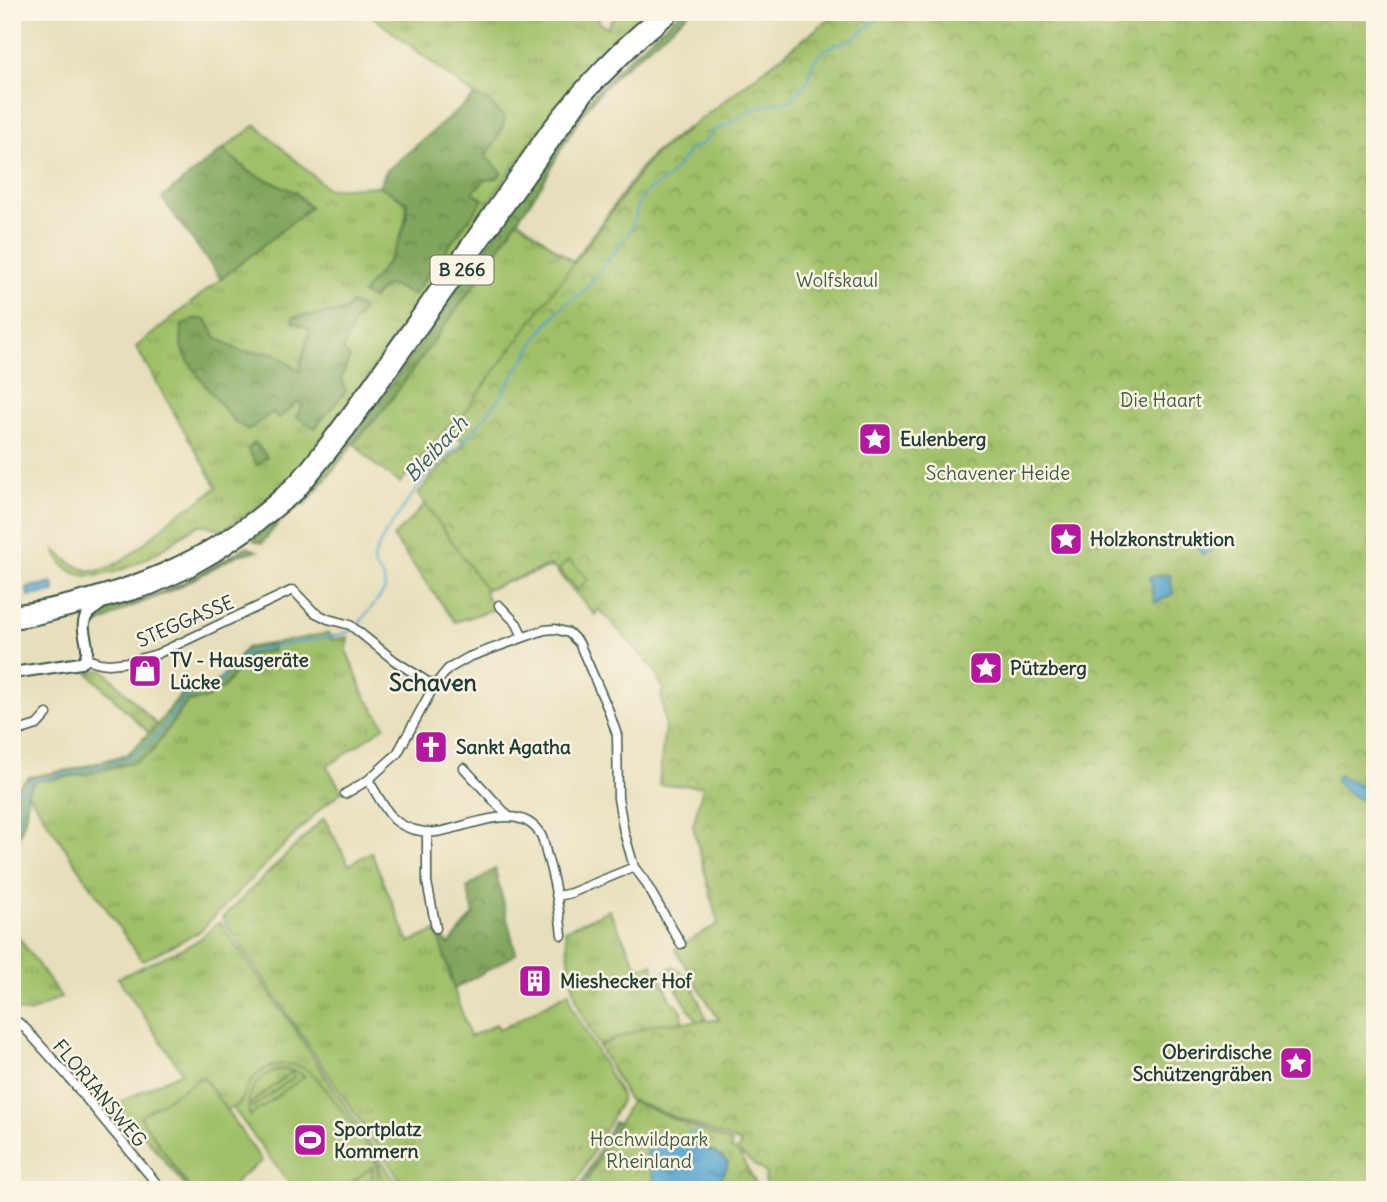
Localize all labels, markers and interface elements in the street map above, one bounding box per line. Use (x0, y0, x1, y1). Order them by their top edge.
road number: B 266 (430, 256, 494, 284)
park label: Wolfskaul (796, 268, 878, 292)
park label: Die Haart (1120, 388, 1202, 412)
water label: Bleibach (398, 409, 474, 487)
place icon: Eulenberg (856, 420, 894, 458)
place label: Eulenberg (900, 427, 986, 451)
park label: Schavener Heide (926, 461, 1070, 485)
place icon: Holzkonstruktion (1047, 520, 1085, 558)
place label: Holzkonstruktion (1090, 527, 1235, 551)
street label: STEGGASSE (133, 590, 237, 652)
place label: TV - Hausgeräte Lücke (170, 648, 309, 694)
place icon: Pützberg (967, 649, 1005, 687)
shop icon: TV - Hausgeräte Lücke (126, 652, 164, 690)
place label: Pützberg (1010, 656, 1087, 680)
district label: Schaven (389, 668, 477, 697)
church icon: Sankt Agatha (412, 728, 450, 766)
place label: Sankt Agatha (456, 735, 571, 759)
building icon: Mieshecker Hof (516, 962, 554, 1000)
place label: Mieshecker Hof (560, 969, 693, 993)
street label: FLORIANSWEG (48, 1034, 152, 1152)
place label: Oberirdische Schützengräben (1133, 1040, 1272, 1086)
place icon: Oberirdische Schützengräben (1277, 1044, 1315, 1082)
place label: Sportplatz Kommern (334, 1117, 422, 1163)
sports icon: Sportplatz Kommern (291, 1121, 329, 1159)
park label: Hochwildpark Rheinland (590, 1127, 709, 1173)

